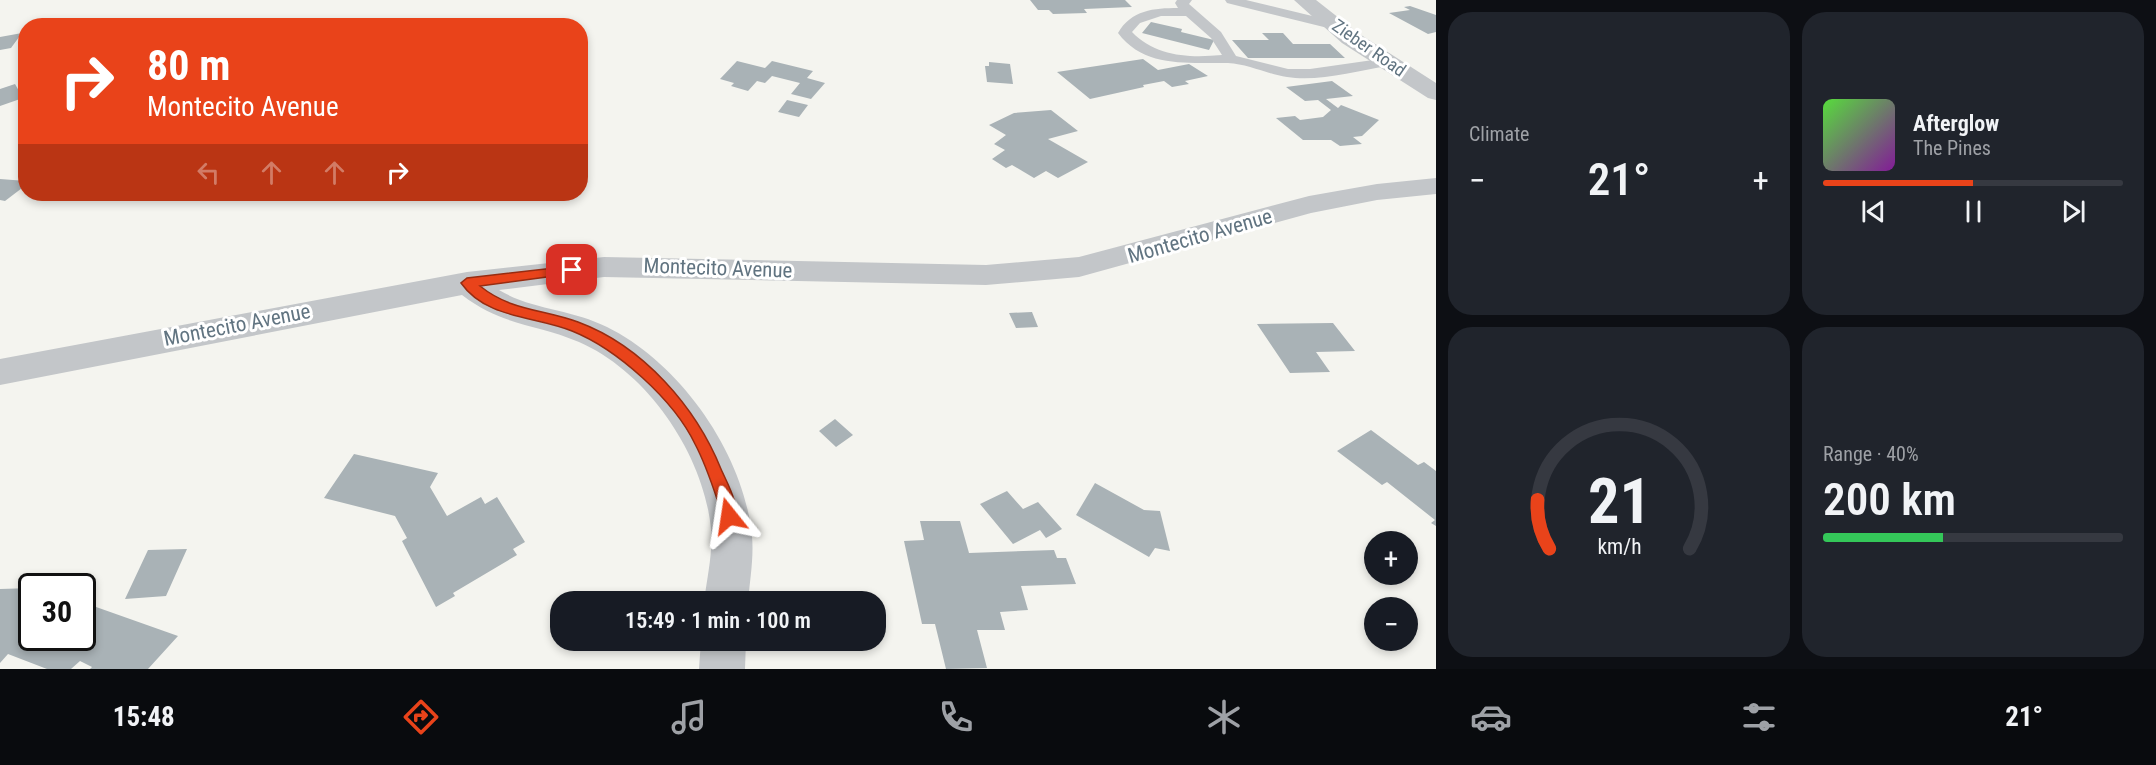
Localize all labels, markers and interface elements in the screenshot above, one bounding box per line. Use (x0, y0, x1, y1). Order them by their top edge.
street label: Zieber Road (1328, 15, 1410, 81)
text: 80 m (147, 41, 230, 90)
icon: right (48, 42, 126, 120)
text: Montecito Avenue (147, 91, 339, 123)
text: Afterglow (1913, 111, 1999, 136)
text: Climate (1469, 122, 1529, 146)
text: The Pines (1913, 136, 1991, 160)
text: 21° (1588, 153, 1650, 206)
icon: left (192, 156, 225, 189)
icon: ahead (255, 156, 288, 189)
icon: ahead (318, 156, 351, 189)
icon: right (381, 156, 414, 189)
text: − (1469, 161, 1486, 200)
text: + (1753, 161, 1769, 200)
icon: previous (1857, 195, 1890, 228)
icon: pause (1957, 195, 1990, 228)
icon: next (2057, 195, 2090, 228)
street label: Montecito Avenue (1125, 204, 1275, 268)
pin (546, 244, 597, 295)
icon: arrive (555, 253, 588, 286)
street label: Montecito Avenue (643, 253, 793, 283)
street label: Montecito Avenue (162, 299, 313, 351)
text: Range · 40% (1823, 442, 1919, 466)
text: 21 (1587, 465, 1651, 538)
text: 200 km (1823, 473, 1956, 526)
position arrow (697, 484, 761, 548)
map controls (1364, 531, 1418, 651)
button: + (1364, 531, 1418, 585)
text: km/h (1597, 534, 1641, 559)
speed limit sign: 30 (18, 573, 96, 651)
button: − (1364, 597, 1418, 651)
text: 15:49 · 1 min · 100 m (625, 608, 811, 633)
icon: directions (400, 696, 442, 738)
icon: music (668, 696, 710, 738)
icon: phone (935, 696, 977, 738)
icon: climate (1203, 696, 1245, 738)
icon: car (1470, 696, 1512, 738)
icon: filters (1738, 696, 1780, 738)
text: 15:48 (113, 701, 175, 733)
text: 21° (2005, 701, 2043, 733)

